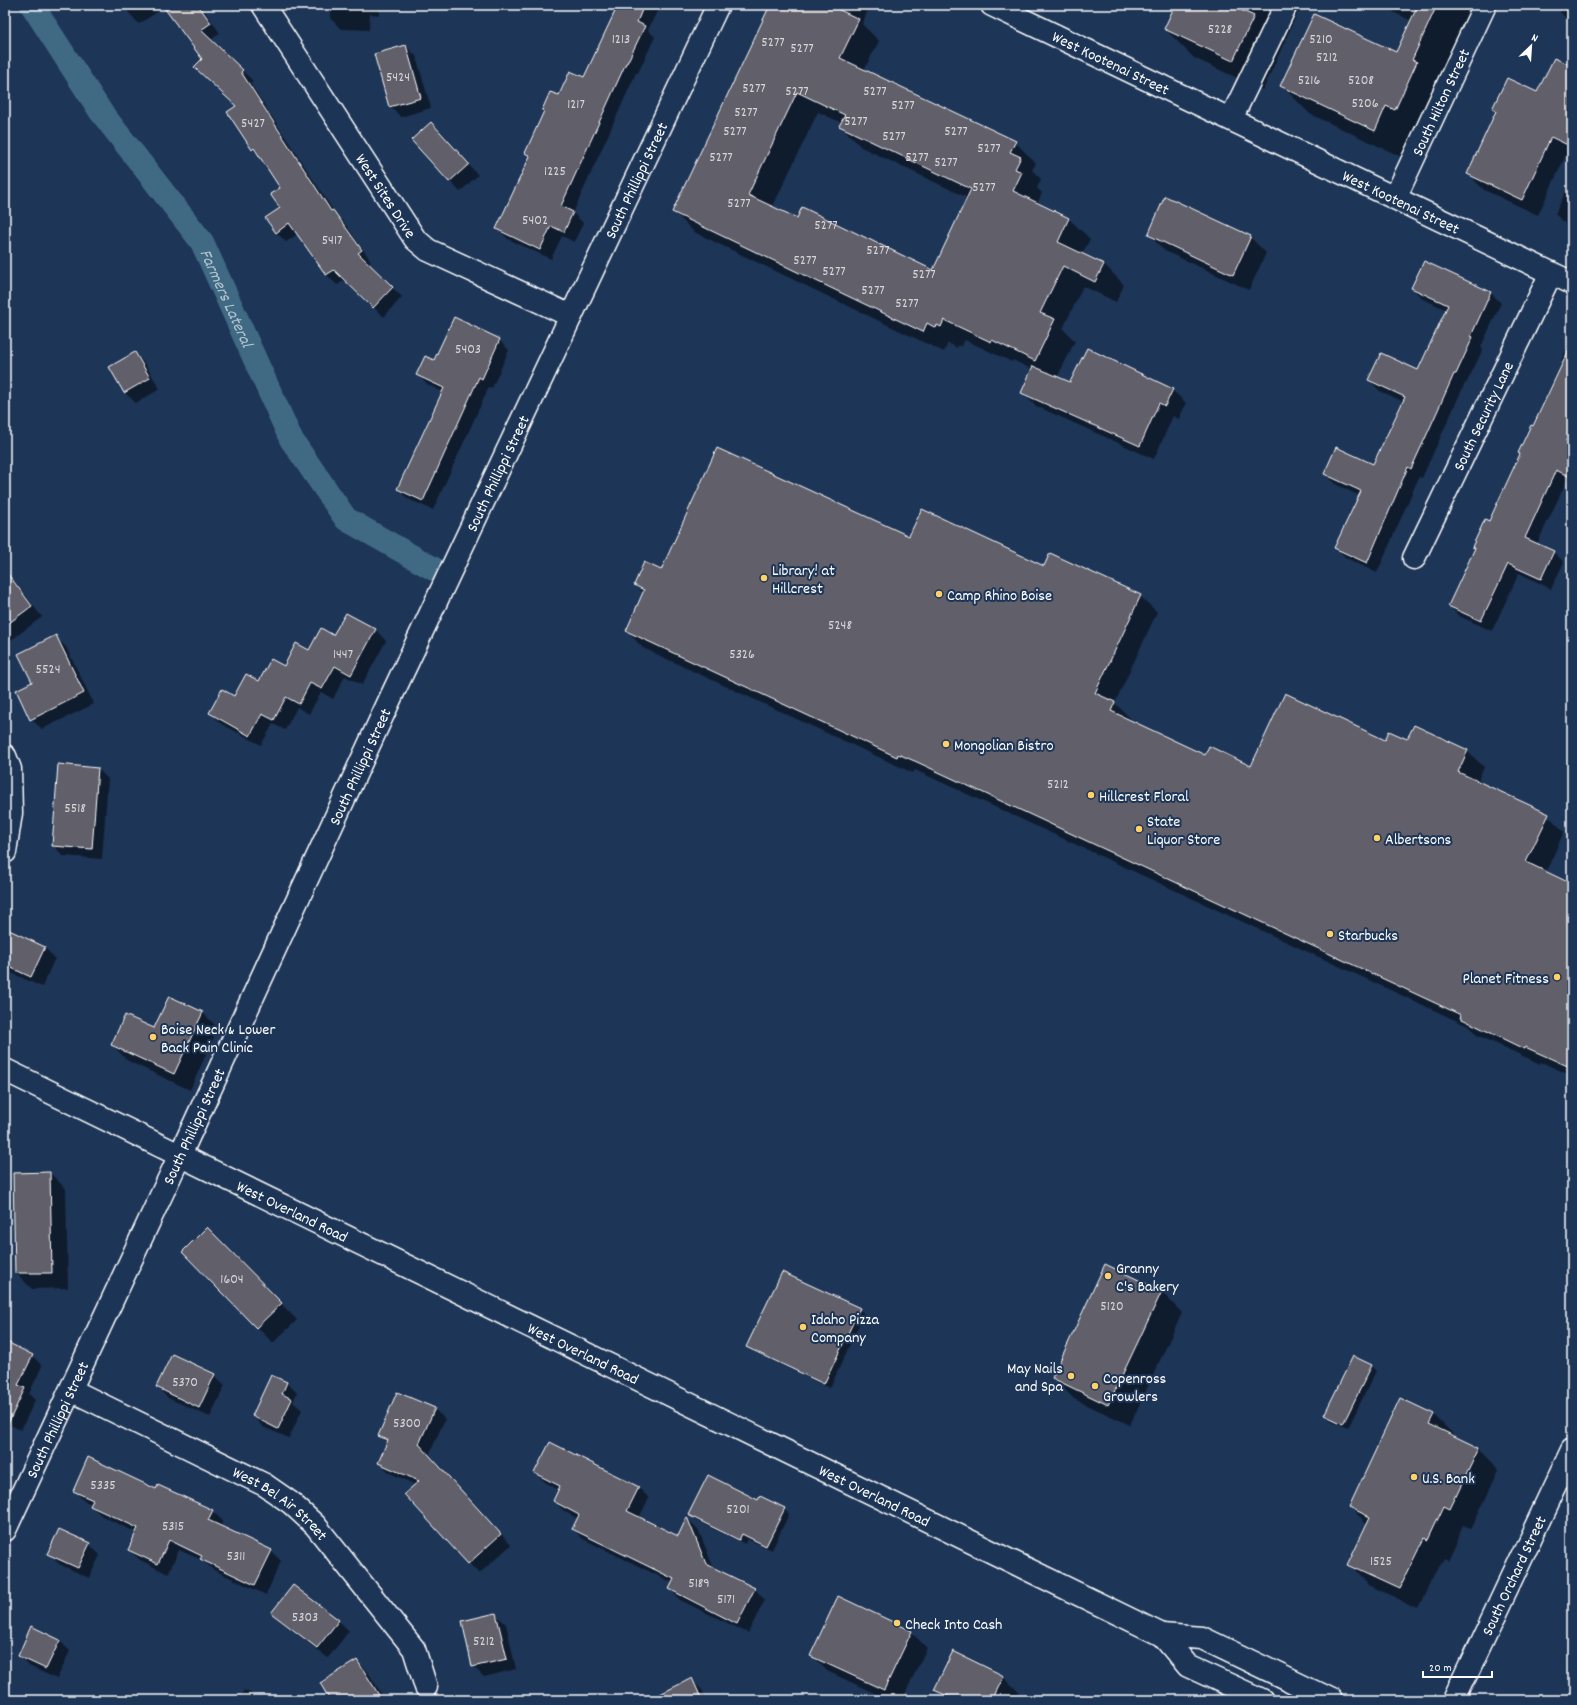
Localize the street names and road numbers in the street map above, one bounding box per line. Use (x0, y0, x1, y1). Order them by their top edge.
street label: West Kootenai Street (1047, 26, 1173, 102)
street label: South Hilton Street (1407, 45, 1477, 160)
street label: South Phillippi Street (600, 119, 675, 243)
street label: West Sites Drive (349, 150, 421, 244)
street label: West Kootenai Street (1338, 166, 1463, 241)
street label: South Security Lane (1449, 358, 1521, 475)
street label: South Phillippi Street (462, 412, 537, 536)
street label: South Phillippi Street (324, 705, 398, 830)
street label: South Phillippi Street (158, 1065, 232, 1189)
street label: West Overland Road (232, 1176, 351, 1250)
street label: West Overland Road (523, 1318, 642, 1392)
street label: South Phillippi Street (22, 1358, 96, 1483)
street label: West Overland Road (814, 1460, 933, 1534)
street label: West Bel Air Street (228, 1462, 332, 1547)
street label: South Orchard Street (1477, 1512, 1553, 1640)

